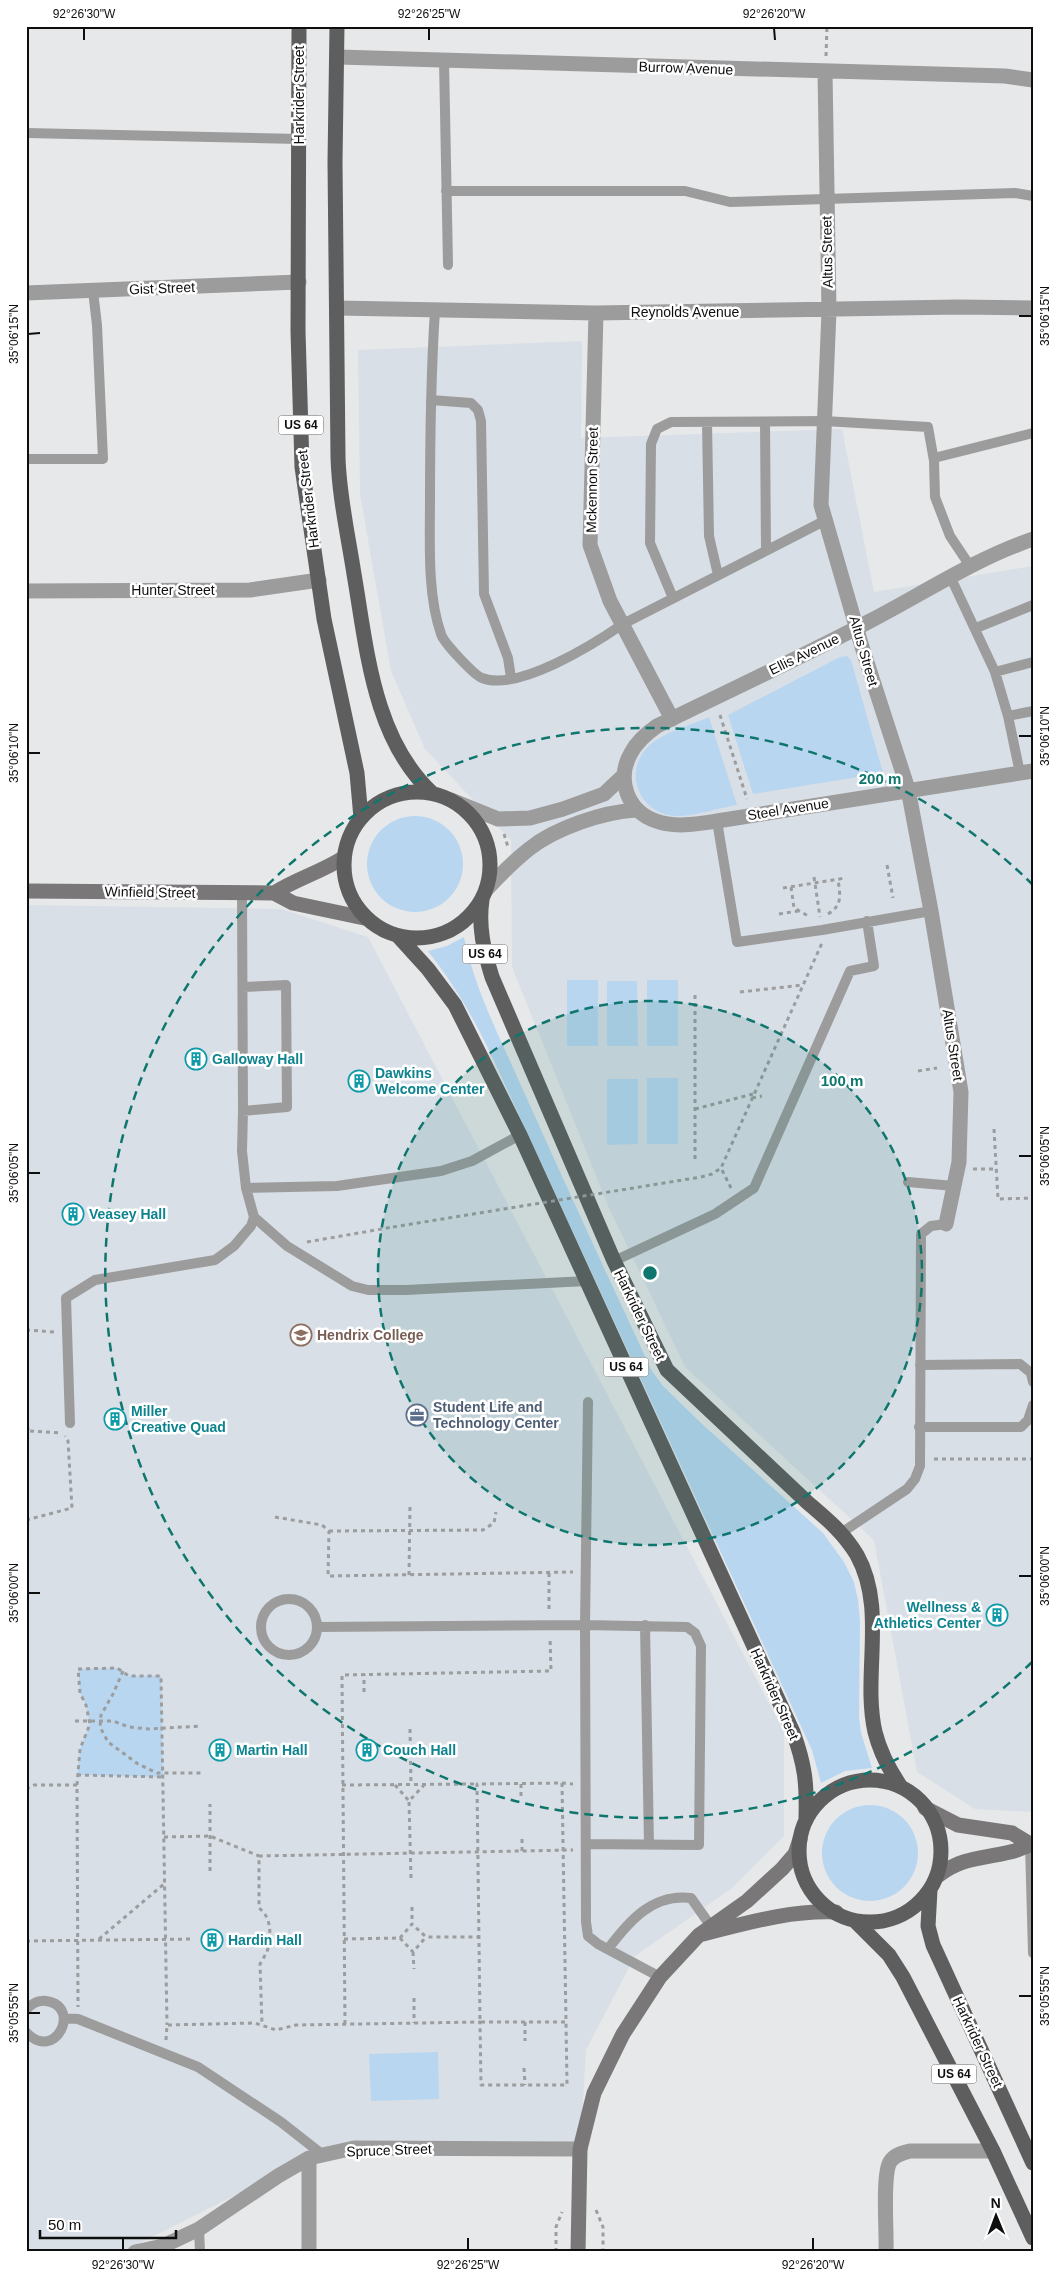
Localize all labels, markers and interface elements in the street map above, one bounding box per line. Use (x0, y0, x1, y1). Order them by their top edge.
text: 92°26'30"W (53, 7, 116, 21)
text: 92°26'25"W (398, 7, 461, 21)
text: 92°26'20"W (743, 7, 806, 21)
street label: Harkrider Street (291, 45, 307, 144)
street label: Burrow Avenue (638, 58, 734, 78)
street label: Altus Street (818, 216, 836, 288)
street label: Gist Street (129, 279, 195, 297)
text: 35°06'15"N (1038, 286, 1052, 346)
text: 35°06'15"N (7, 304, 21, 364)
street label: Reynolds Avenue (631, 304, 740, 320)
road number: US 64 (278, 416, 324, 434)
street label: Mckennon Street (583, 427, 601, 533)
street label: Harkrider Street (294, 449, 322, 549)
street label: Hunter Street (131, 582, 215, 598)
street label: Altus Street (846, 614, 882, 688)
street label: Ellis Avenue (766, 630, 842, 678)
text: 35°06'10"N (1038, 706, 1052, 766)
text: 35°06'10"N (7, 723, 21, 783)
text: 200 m (859, 770, 901, 787)
street label: Steel Avenue (746, 795, 830, 823)
street label: Winfield Street (104, 883, 196, 901)
road number: US 64 (462, 944, 508, 964)
street label: Altus Street (939, 1008, 967, 1082)
building icon: Galloway Hall (184, 1047, 208, 1071)
place label: Galloway Hall (212, 1051, 303, 1067)
place label: Dawkins Welcome Center (375, 1065, 485, 1097)
building icon: Dawkins Welcome Center (347, 1069, 371, 1093)
text: 100 m (821, 1072, 863, 1089)
text: 35°06'05"N (1038, 1126, 1052, 1186)
text: 35°06'05"N (7, 1143, 21, 1203)
building icon: Veasey Hall (61, 1202, 85, 1226)
place label: Veasey Hall (89, 1206, 166, 1222)
centre of rings (641, 1264, 659, 1282)
street label: Harkrider Street (611, 1267, 669, 1363)
school or university icon: Hendrix College (289, 1323, 313, 1347)
place label: Hendrix College (317, 1327, 424, 1343)
road number: US 64 (604, 1358, 648, 1376)
place label: Student Life and Technology Center (433, 1399, 559, 1431)
place label: Miller Creative Quad (131, 1403, 226, 1435)
office icon: Student Life and Technology Center (405, 1403, 429, 1427)
building icon: Miller Creative Quad (103, 1407, 127, 1431)
text: 35°06'00"N (1038, 1546, 1052, 1606)
text: 35°06'00"N (7, 1563, 21, 1623)
place label: Wellness & Athletics Center (874, 1599, 982, 1631)
building icon: Wellness & Athletics Center (985, 1603, 1009, 1627)
street label: Harkrider Street (748, 1646, 802, 1742)
building icon: Martin Hall (208, 1738, 232, 1762)
building icon: Couch Hall (355, 1738, 379, 1762)
place label: Martin Hall (236, 1742, 308, 1758)
place label: Couch Hall (383, 1742, 456, 1758)
building icon: Hardin Hall (200, 1928, 224, 1952)
place label: Hardin Hall (228, 1932, 302, 1948)
text: 35°05'55"N (1038, 1966, 1052, 2026)
text: 35°05'55"N (7, 1983, 21, 2043)
street label: Harkrider Street (950, 1994, 1006, 2090)
road number: US 64 (932, 2064, 976, 2084)
street label: Spruce Street (346, 2141, 432, 2159)
north arrow (972, 2190, 1022, 2240)
text: N (991, 2195, 1001, 2211)
scale bar (40, 2208, 176, 2240)
text: 50 m (48, 2216, 81, 2233)
text: 92°26'30"W (92, 2258, 155, 2272)
text: 92°26'25"W (437, 2258, 500, 2272)
text: 92°26'20"W (782, 2258, 845, 2272)

